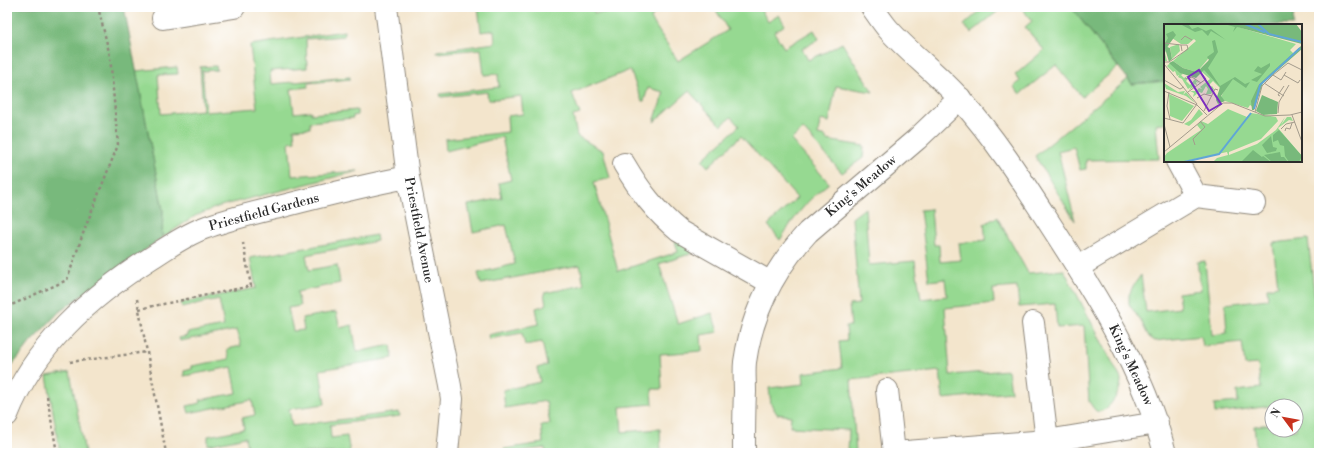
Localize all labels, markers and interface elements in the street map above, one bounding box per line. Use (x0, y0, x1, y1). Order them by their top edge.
inset map (1164, 24, 1302, 162)
street label: King's Meadow (822, 151, 901, 220)
street label: Priestfield Avenue (401, 176, 437, 285)
street label: Priestfield Gardens (207, 190, 321, 234)
street label: King's Meadow (1105, 322, 1157, 409)
north arrow (1264, 398, 1304, 438)
text: N (1268, 406, 1285, 421)

